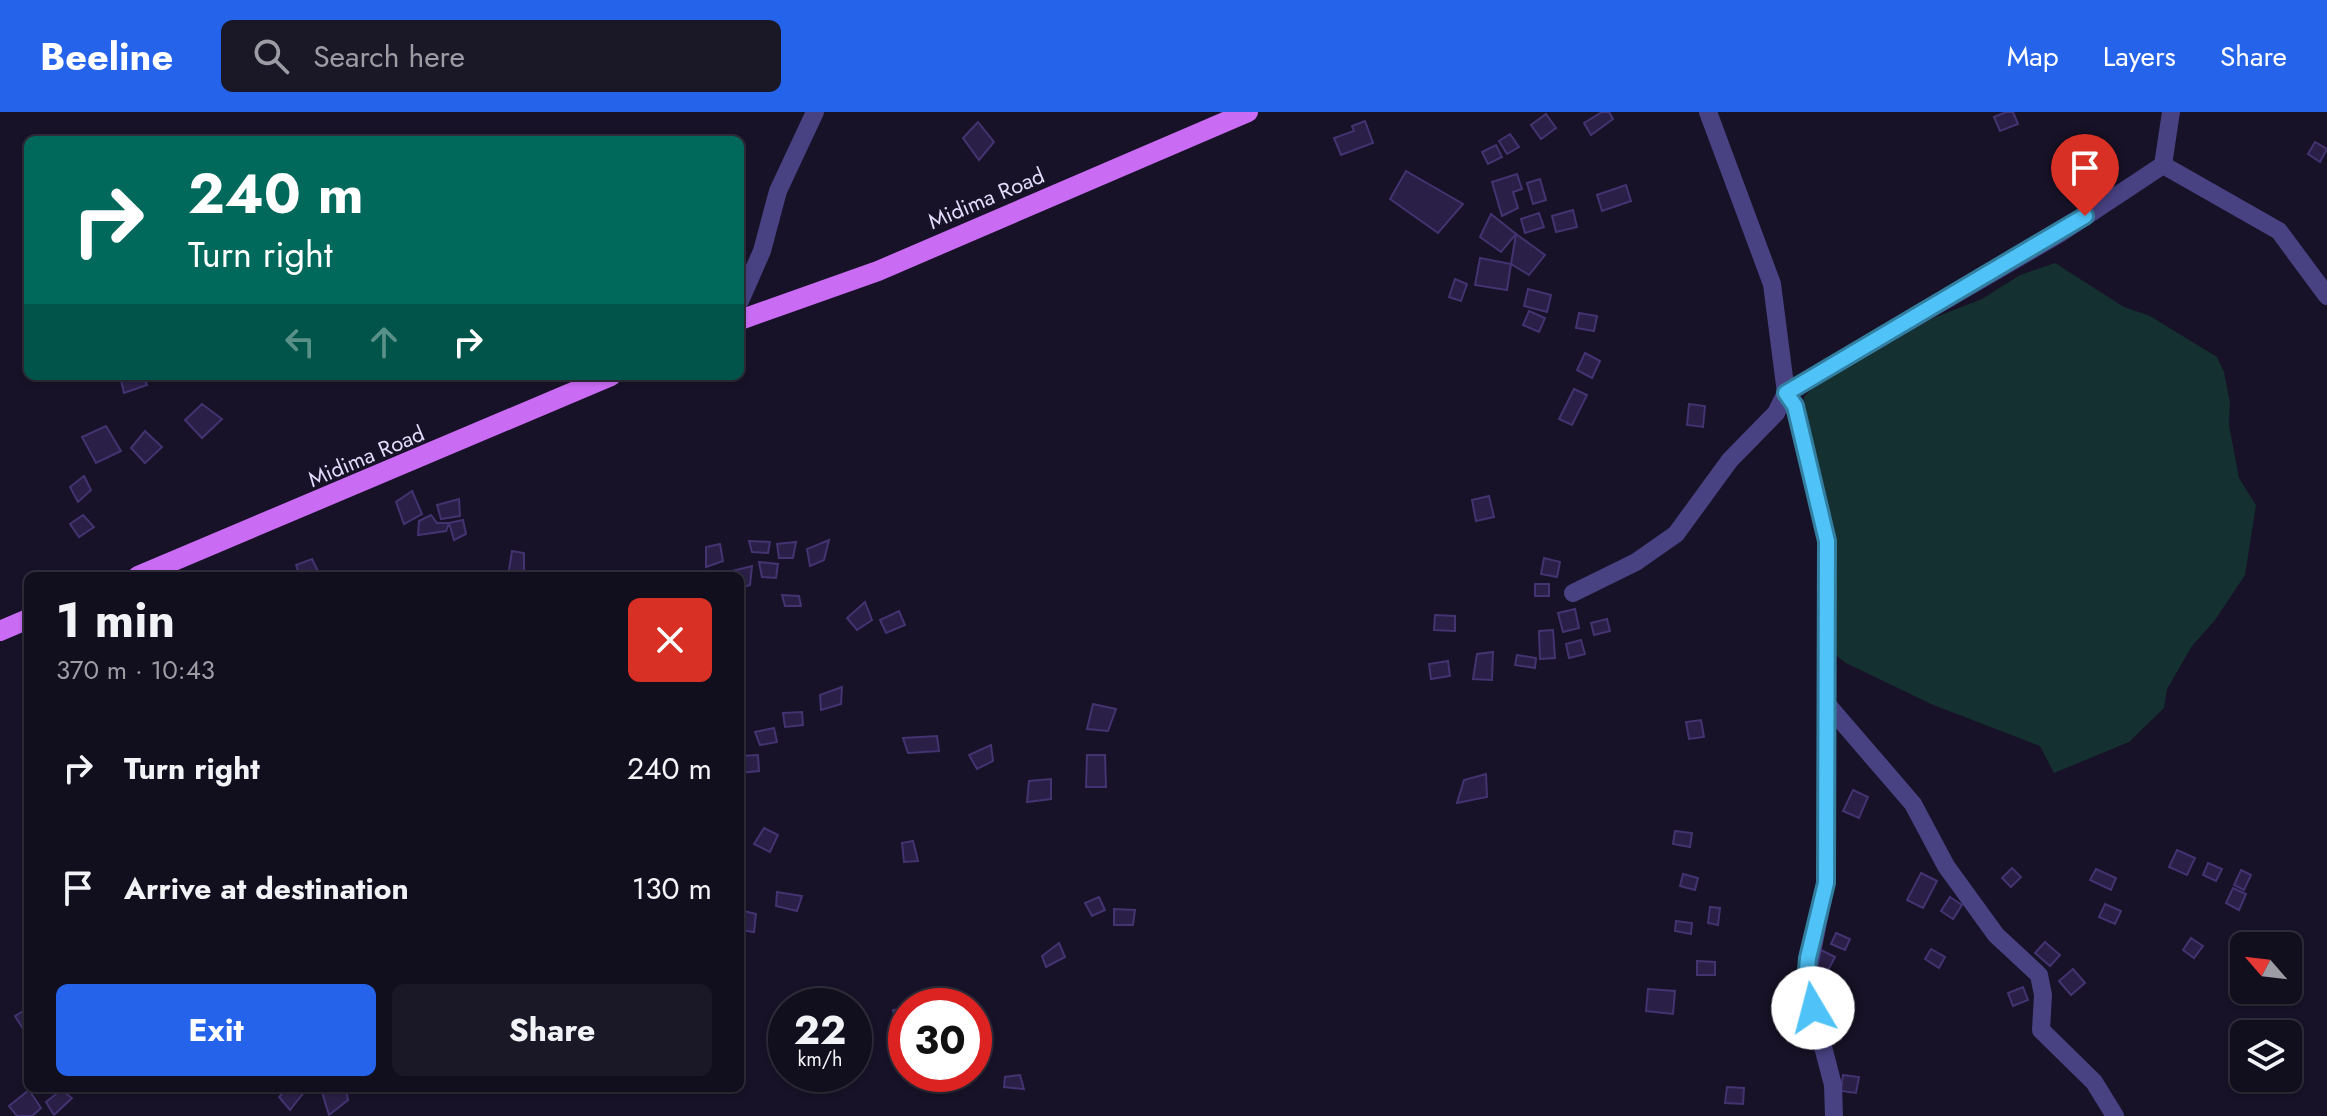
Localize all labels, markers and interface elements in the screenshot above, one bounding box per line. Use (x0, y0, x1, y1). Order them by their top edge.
search box (221, 20, 781, 92)
text: Beeline (40, 29, 173, 84)
icon: search (249, 34, 293, 78)
text: Search here (313, 35, 465, 78)
text: Map (2007, 36, 2059, 77)
text: Layers (2103, 36, 2176, 77)
text: Share (2220, 36, 2287, 77)
pin (2051, 134, 2119, 216)
icon: arrive (2063, 146, 2107, 190)
text: 240 m (188, 153, 364, 234)
street label: Midima Road (923, 159, 1049, 237)
icon: right (56, 168, 160, 272)
text: Turn right (188, 228, 333, 280)
icon: left (278, 320, 322, 364)
icon: ahead (362, 320, 406, 364)
icon: right (446, 320, 490, 364)
street label: Midima Road (303, 417, 429, 495)
text: 1 min (56, 586, 175, 655)
button: close (628, 598, 712, 682)
text: 370 m · 10:43 (56, 651, 215, 689)
icon: right (56, 746, 100, 790)
text: Turn right (124, 747, 260, 790)
text: 240 m (627, 747, 712, 790)
icon: arrive (56, 866, 100, 910)
text: Arrive at destination (124, 867, 409, 910)
text: 130 m (632, 867, 712, 910)
north arrow (2230, 932, 2302, 1004)
map controls (2230, 932, 2302, 1092)
position arrow (1771, 966, 1855, 1050)
button: Exit (56, 984, 376, 1076)
button: Share (392, 984, 712, 1076)
speed limit sign: 30 (888, 988, 992, 1092)
text: 22 (794, 1001, 846, 1059)
button: layers (2230, 1020, 2302, 1092)
text: km/h (797, 1045, 843, 1074)

